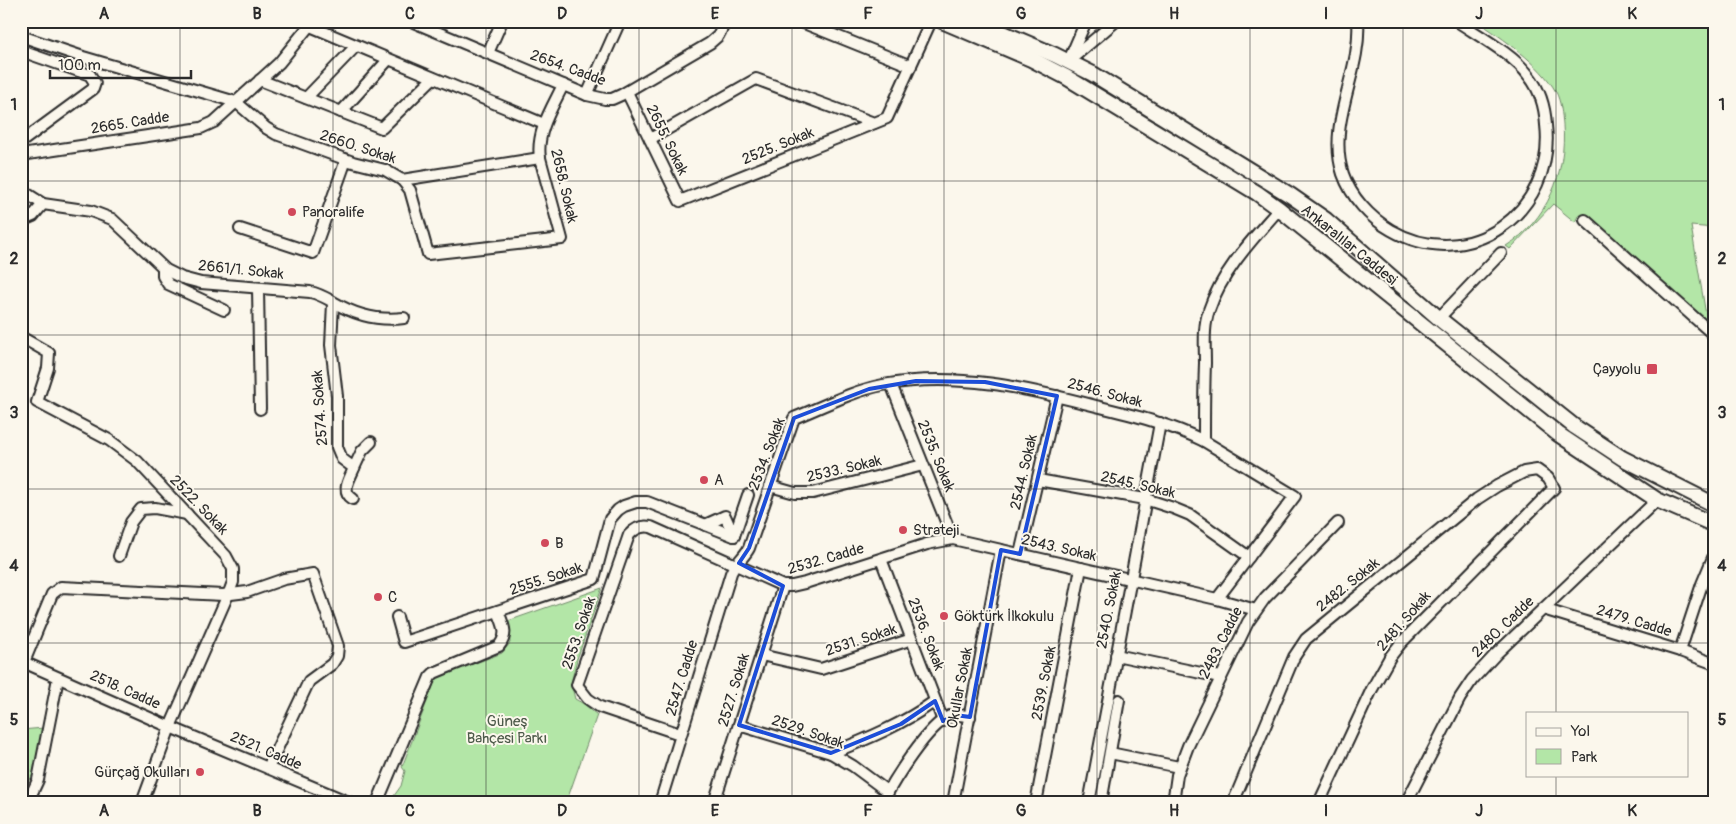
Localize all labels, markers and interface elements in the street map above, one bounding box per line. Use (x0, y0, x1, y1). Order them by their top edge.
text: A (99, 4, 110, 24)
text: B (252, 4, 262, 24)
text: C (405, 4, 415, 24)
text: D (557, 4, 567, 24)
text: E (711, 4, 720, 24)
text: F (863, 4, 873, 24)
text: G (1016, 4, 1027, 24)
text: H (1169, 4, 1179, 24)
text: I (1324, 4, 1328, 24)
text: J (1475, 4, 1483, 24)
text: K (1627, 4, 1637, 24)
street label: 2654. Cadde (528, 46, 609, 91)
scale bar (50, 48, 191, 80)
text: 100 m (58, 56, 101, 75)
text: 1 (11, 95, 17, 115)
text: 1 (1719, 95, 1725, 115)
street label: 2655. Sokak (642, 102, 693, 179)
street label: 2665. Cadde (90, 107, 171, 139)
street label: 2525. Sokak (739, 123, 817, 169)
street label: 2660. Sokak (318, 126, 399, 168)
street label: 2658. Sokak (546, 147, 582, 226)
street label: Ankaralılar Caddesi (1297, 200, 1401, 290)
place label: Panoralife (302, 203, 365, 222)
marker: Panoralife (286, 206, 298, 218)
text: 2 (10, 249, 19, 269)
text: 2 (1718, 249, 1727, 269)
street label: 2661/1. Sokak (197, 256, 285, 284)
place label: Çayyolu (1593, 360, 1641, 379)
marker: Çayyolu (1645, 362, 1659, 376)
street label: 2574. Sokak (308, 369, 332, 447)
street label: 2546. Sokak (1065, 374, 1145, 412)
text: 3 (10, 403, 19, 423)
text: 3 (1718, 403, 1727, 423)
street label: 2534. Sokak (744, 414, 790, 493)
street label: 2535. Sokak (913, 417, 959, 495)
street label: 2544. Sokak (1006, 432, 1042, 512)
street label: 2533. Sokak (805, 451, 884, 487)
street label: 2545. Sokak (1099, 467, 1178, 503)
street label: 2522. Sokak (166, 471, 233, 540)
place label: A (714, 471, 724, 490)
marker: A (698, 474, 710, 486)
place label: Strateji (913, 521, 960, 540)
marker: Strateji (897, 524, 909, 536)
street label: 2543. Sokak (1020, 530, 1099, 566)
place label: B (555, 534, 564, 553)
marker: B (539, 537, 551, 549)
street label: 2532. Cadde (786, 539, 867, 579)
street label: 2482. Sokak (1313, 553, 1384, 616)
text: 4 (9, 556, 19, 576)
text: 4 (1717, 556, 1727, 576)
street label: 2555. Sokak (507, 558, 586, 600)
street label: 2540. Sokak (1092, 569, 1126, 650)
street label: 2481. Sokak (1373, 587, 1436, 655)
place label: C (388, 588, 397, 607)
marker: C (372, 591, 384, 603)
street label: 2480. Cadde (1468, 592, 1539, 662)
street label: 2553. Sokak (558, 593, 601, 672)
street label: 2536. Sokak (903, 595, 949, 674)
street label: 2479. Cadde (1594, 601, 1675, 642)
street label: 2483. Cadde (1195, 603, 1247, 682)
place label: Göktürk İlkokulu (954, 607, 1054, 626)
marker: Göktürk İlkokulu (938, 610, 950, 622)
street label: 2531. Sokak (823, 619, 900, 660)
street label: 2547. Cadde (661, 637, 703, 718)
street label: 2539. Sokak (1027, 643, 1061, 722)
street label: Okullar Sokak (943, 645, 977, 730)
street label: 2527. Sokak (714, 650, 754, 729)
street label: 2518. Cadde (87, 666, 164, 714)
text: 5 (10, 710, 19, 730)
text: 5 (1718, 710, 1727, 730)
street label: 2529. Sokak (769, 711, 847, 754)
park label: Güneş Bahçesi Parkı (467, 712, 547, 748)
legend (1526, 712, 1688, 776)
text: Yol (1570, 722, 1590, 741)
street label: 2521. Cadde (227, 727, 305, 775)
text: Park (1571, 748, 1598, 767)
place label: Gürçağ Okulları (94, 763, 190, 782)
marker: Gürçağ Okulları (194, 766, 206, 778)
text: A (99, 801, 110, 821)
text: B (252, 801, 262, 821)
text: C (405, 801, 415, 821)
text: D (557, 801, 567, 821)
text: E (711, 801, 720, 821)
text: F (863, 801, 873, 821)
text: G (1016, 801, 1027, 821)
text: H (1169, 801, 1179, 821)
text: I (1324, 801, 1328, 821)
text: J (1475, 801, 1483, 821)
text: K (1627, 801, 1637, 821)

